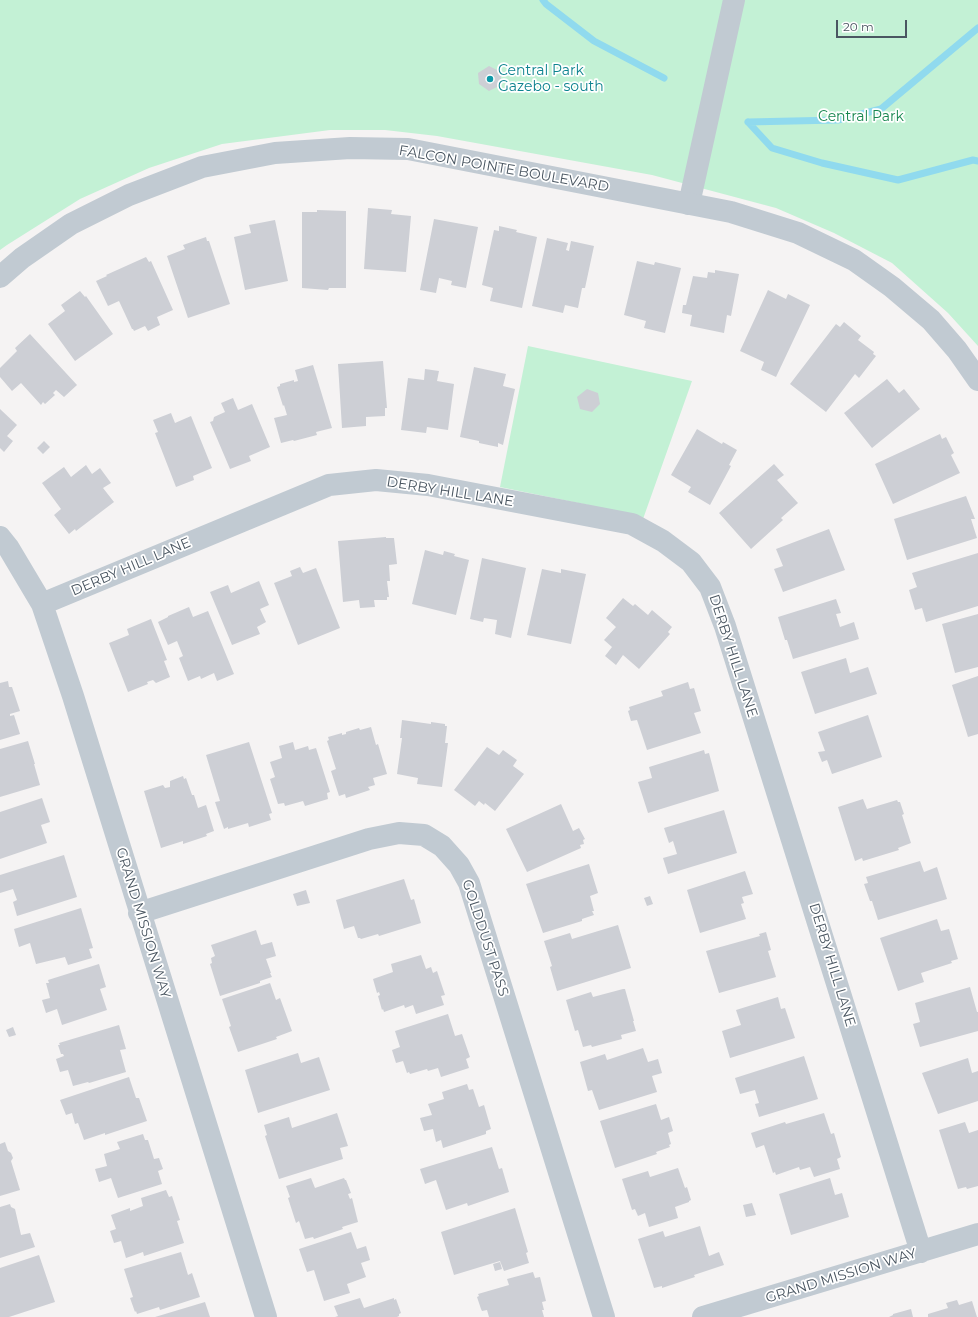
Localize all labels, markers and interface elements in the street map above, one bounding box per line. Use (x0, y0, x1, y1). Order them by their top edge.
scale bar (838, 12, 909, 38)
text: 20 m (843, 19, 874, 34)
place label: Central Park Gazebo - south (498, 63, 604, 96)
marker: Central Park Gazebo - south (485, 74, 495, 84)
park label: Central Park (818, 109, 904, 125)
street label: FALCON POINTE BOULEVARD (398, 142, 610, 196)
street label: DERBY HILL LANE (385, 474, 515, 510)
street label: DERBY HILL LANE (69, 534, 193, 600)
street label: DERBY HILL LANE (705, 592, 761, 720)
street label: GRAND MISSION WAY (112, 846, 174, 1000)
street label: GOLDDUST PASS (458, 877, 512, 999)
street label: DERBY HILL LANE (805, 901, 859, 1029)
street label: GRAND MISSION WAY (764, 1245, 918, 1307)

